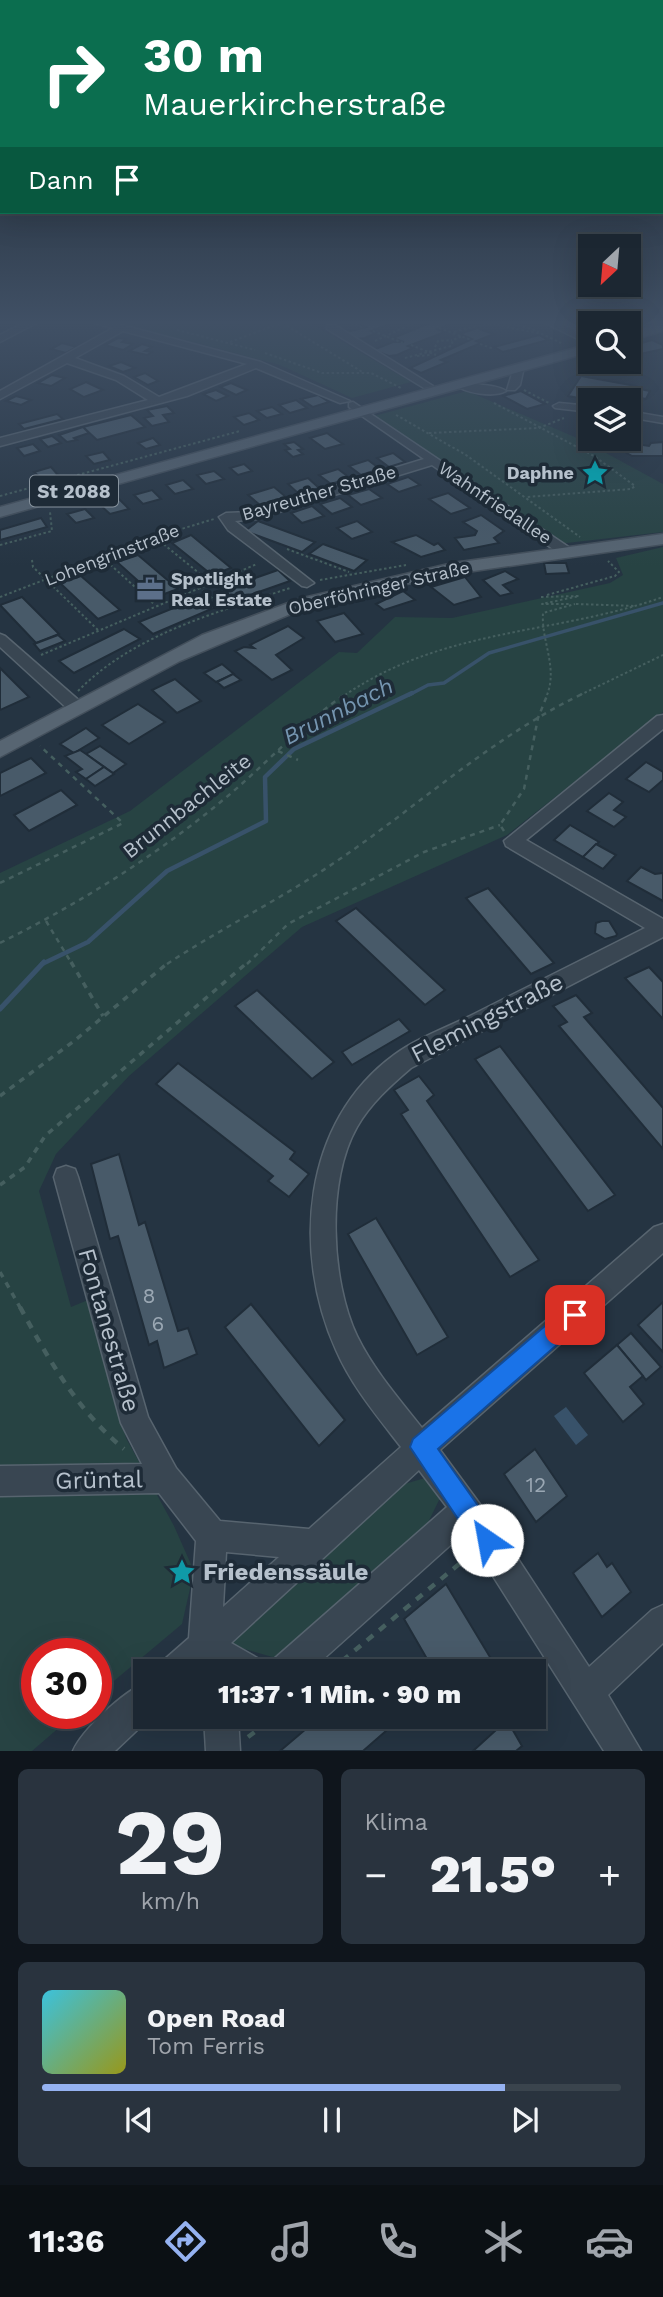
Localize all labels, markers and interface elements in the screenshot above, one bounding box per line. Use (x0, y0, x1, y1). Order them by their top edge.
text: 30 m (143, 26, 264, 84)
icon: right (28, 28, 119, 119)
text: Mauerkircherstraße (143, 85, 447, 123)
icon: arrive (108, 161, 146, 199)
text: Dann (28, 165, 94, 195)
north arrow (578, 234, 640, 298)
map controls (578, 234, 641, 451)
button: search (578, 311, 641, 374)
button: layers (578, 388, 641, 451)
street label: Wahnfriedallee (435, 457, 556, 548)
place icon: Daphne (580, 458, 610, 488)
street label: Bayreuther Straße (239, 460, 398, 525)
place label: Daphne (507, 462, 574, 483)
road number: St 2088 (30, 476, 118, 506)
street label: Lohengrinstraße (41, 519, 182, 590)
street label: Oberföhringer Straße (286, 556, 472, 619)
place label: Spotlight Real Estate (171, 568, 272, 610)
office icon: Spotlight Real Estate (135, 574, 165, 604)
water label: Brunnbach (279, 672, 398, 751)
street label: Brunnbachleite (117, 748, 256, 864)
street label: Flemingstraße (406, 968, 568, 1068)
street label: Fontanestraße (72, 1245, 146, 1415)
house number: 8 (143, 1283, 155, 1308)
pin (545, 1285, 605, 1345)
icon: arrive (556, 1296, 594, 1334)
house number: 6 (152, 1311, 164, 1336)
street label: Grüntal (55, 1465, 144, 1495)
house number: 12 (526, 1472, 546, 1497)
position arrow (450, 1503, 524, 1577)
place icon: Friedenssäule (167, 1557, 197, 1587)
place label: Friedenssäule (203, 1558, 369, 1586)
speed limit sign: 30 (21, 1638, 112, 1729)
text: 11:37 · 1 Min. · 90 m (218, 1679, 461, 1709)
text: 29 (115, 1789, 225, 1896)
text: Klima (365, 1809, 428, 1836)
text: 21.5° (429, 1844, 556, 1905)
text: − (365, 1853, 387, 1897)
text: + (598, 1853, 621, 1897)
text: km/h (141, 1888, 200, 1915)
text: Open Road (147, 2003, 285, 2033)
text: Tom Ferris (147, 2033, 265, 2060)
icon: previous (120, 2101, 158, 2139)
icon: pause (313, 2101, 351, 2139)
icon: next (506, 2101, 544, 2139)
icon: directions (161, 2217, 210, 2266)
icon: music (267, 2217, 316, 2266)
icon: phone (373, 2217, 422, 2266)
icon: climate (479, 2217, 528, 2266)
icon: car (585, 2217, 634, 2266)
text: 11:36 (29, 2222, 104, 2260)

